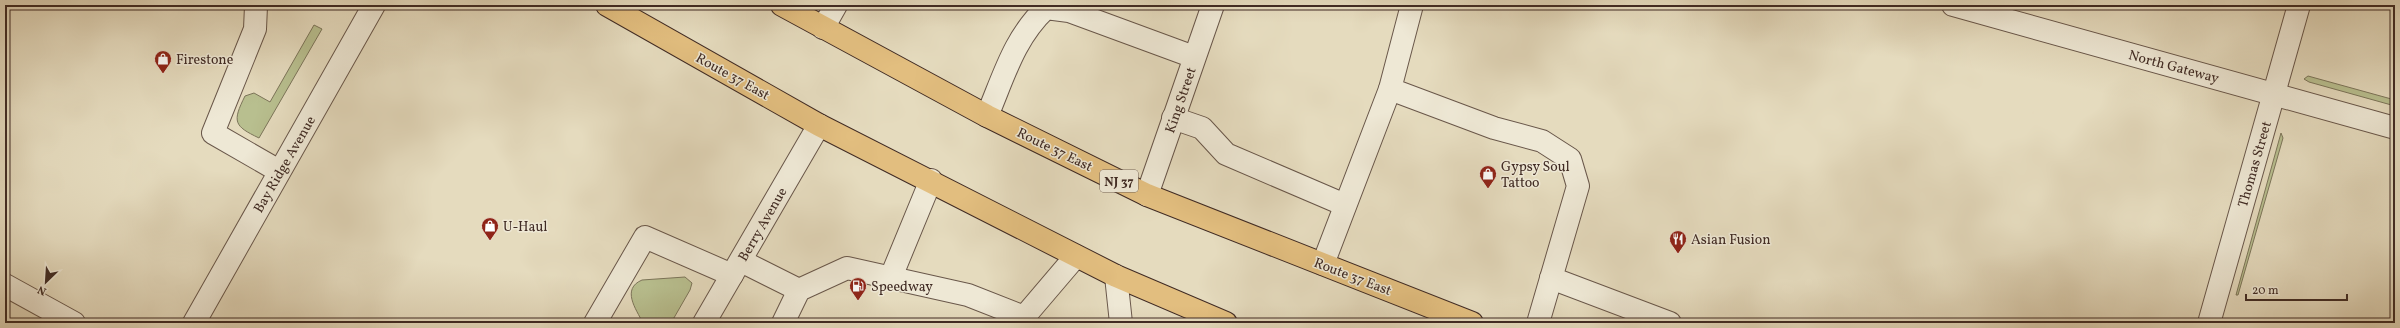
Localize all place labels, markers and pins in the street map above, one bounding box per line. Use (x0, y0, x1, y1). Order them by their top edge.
shop icon: Firestone (153, 49, 173, 74)
place label: Firestone (176, 51, 234, 70)
place label: Gypsy Soul Tattoo (1501, 158, 1570, 193)
shop icon: Gypsy Soul Tattoo (1478, 164, 1498, 189)
shop icon: U-Haul (480, 216, 500, 241)
place label: U-Haul (503, 218, 548, 237)
restaurant icon: Asian Fusion (1668, 229, 1688, 254)
place label: Asian Fusion (1691, 231, 1771, 250)
fuel station icon: Speedway (848, 276, 868, 301)
place label: Speedway (871, 278, 933, 297)

